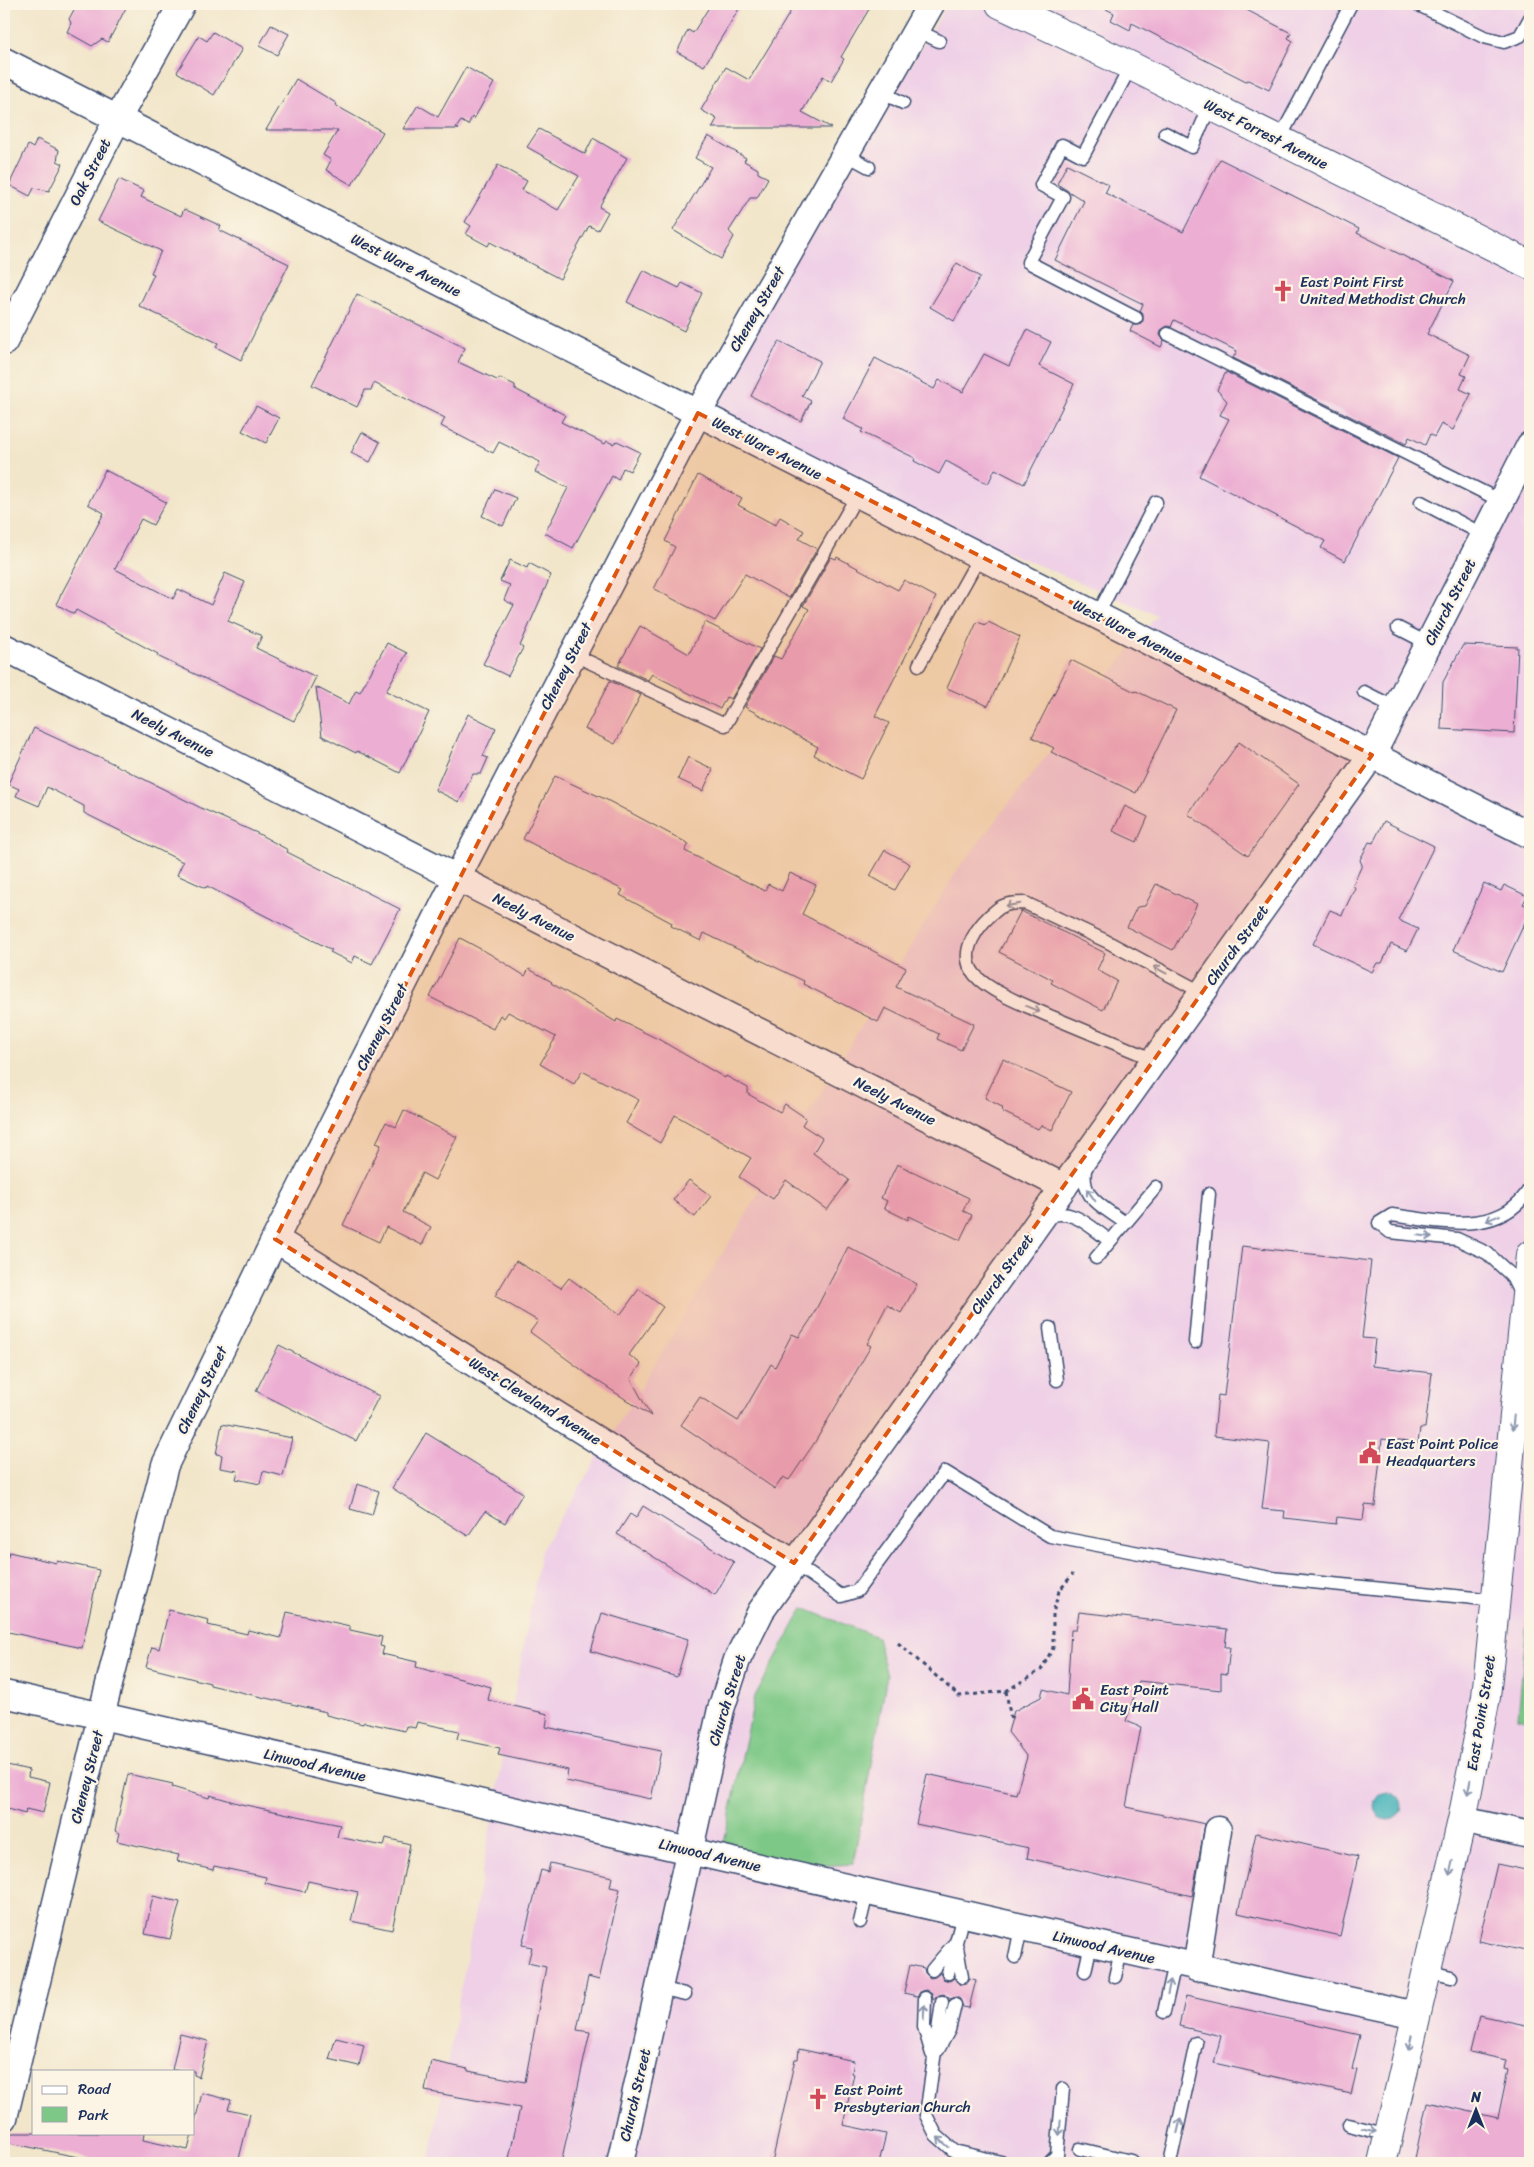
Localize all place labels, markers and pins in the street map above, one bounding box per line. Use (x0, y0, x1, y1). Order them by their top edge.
place label: East Point First United Methodist Church (1300, 269, 1466, 312)
church icon: East Point First United Methodist Church (1270, 278, 1296, 304)
place label: East Point Police Headquarters (1386, 1431, 1498, 1474)
public building icon: East Point Police Headquarters (1357, 1440, 1383, 1466)
place label: East Point City Hall (1100, 1677, 1169, 1720)
public building icon: East Point City Hall (1070, 1686, 1096, 1712)
place label: East Point Presbyterian Church (834, 2077, 971, 2120)
church icon: East Point Presbyterian Church (805, 2086, 831, 2112)

